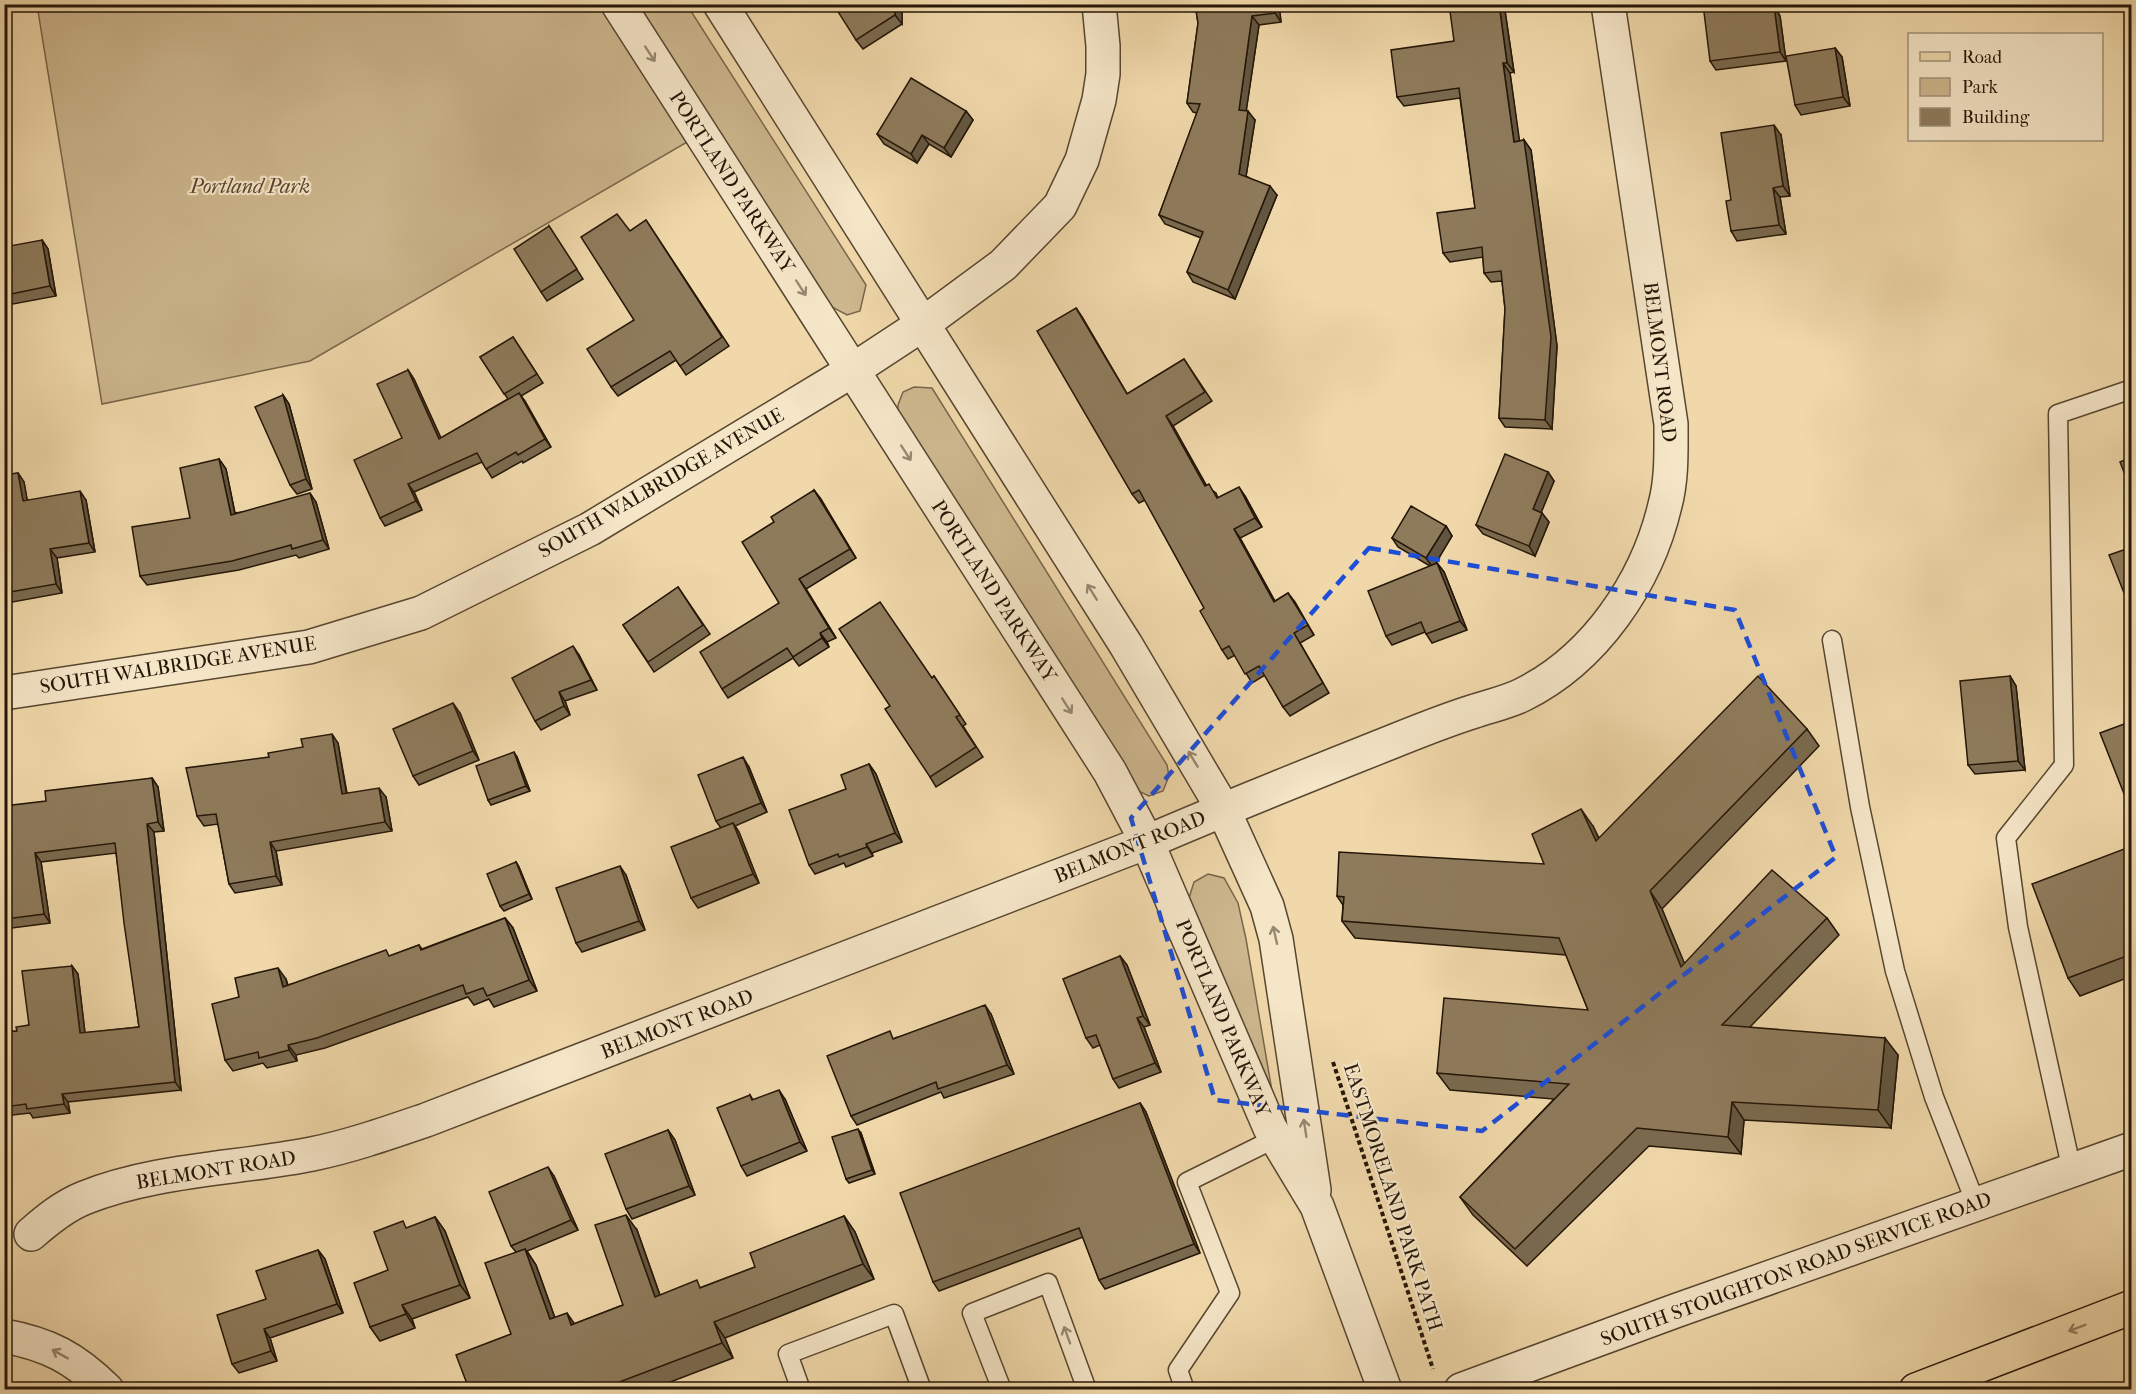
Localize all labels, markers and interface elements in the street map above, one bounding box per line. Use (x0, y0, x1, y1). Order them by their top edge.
legend (1908, 33, 2103, 141)
one-way arrow (644, 45, 656, 62)
text: Road (1962, 47, 2002, 68)
text: Park (1962, 77, 1999, 98)
street label: PORTLAND PARKWAY (665, 87, 800, 278)
text: Building (1962, 107, 2030, 128)
park label: Portland Park (189, 175, 310, 198)
one-way arrow (794, 280, 807, 297)
street label: BELMONT ROAD (1639, 281, 1681, 443)
street label: SOUTH WALBRIDGE AVENUE (534, 403, 788, 563)
one-way arrow (900, 444, 912, 461)
street label: PORTLAND PARKWAY (927, 496, 1062, 687)
one-way arrow (1086, 584, 1098, 601)
street label: SOUTH WALBRIDGE AVENUE (38, 632, 318, 698)
one-way arrow (1061, 697, 1074, 714)
one-way arrow (1187, 751, 1199, 768)
street label: BELMONT ROAD (1051, 806, 1209, 888)
street label: PORTLAND PARKWAY (1171, 916, 1276, 1122)
one-way arrow (1268, 926, 1280, 945)
street label: BELMONT ROAD (598, 984, 756, 1064)
street label: EASTMORELAND PARK PATH (1339, 1060, 1447, 1334)
one-way arrow (1299, 1118, 1310, 1138)
street label: BELMONT ROAD (135, 1146, 297, 1194)
street label: SOUTH STOUGHTON ROAD SERVICE ROAD (1597, 1187, 1995, 1351)
one-way arrow (2068, 1323, 2087, 1334)
one-way arrow (1061, 1326, 1072, 1344)
one-way arrow (52, 1348, 70, 1359)

